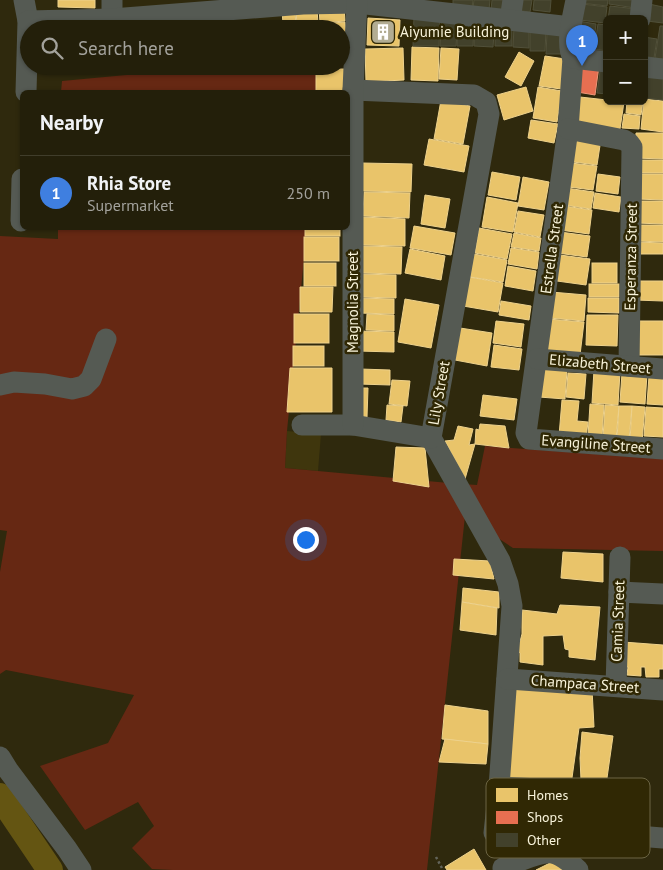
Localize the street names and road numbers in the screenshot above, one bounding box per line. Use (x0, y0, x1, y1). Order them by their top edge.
street label: Estrella Street (536, 203, 567, 295)
street label: Esperanza Street (620, 203, 641, 311)
street label: Magnolia Street (343, 251, 362, 353)
street label: Elizabeth Street (548, 350, 652, 377)
street label: Lily Street (424, 359, 454, 427)
street label: Evangiline Street (541, 430, 651, 457)
street label: Camia Street (607, 580, 628, 662)
street label: Champaca Street (530, 670, 640, 697)

